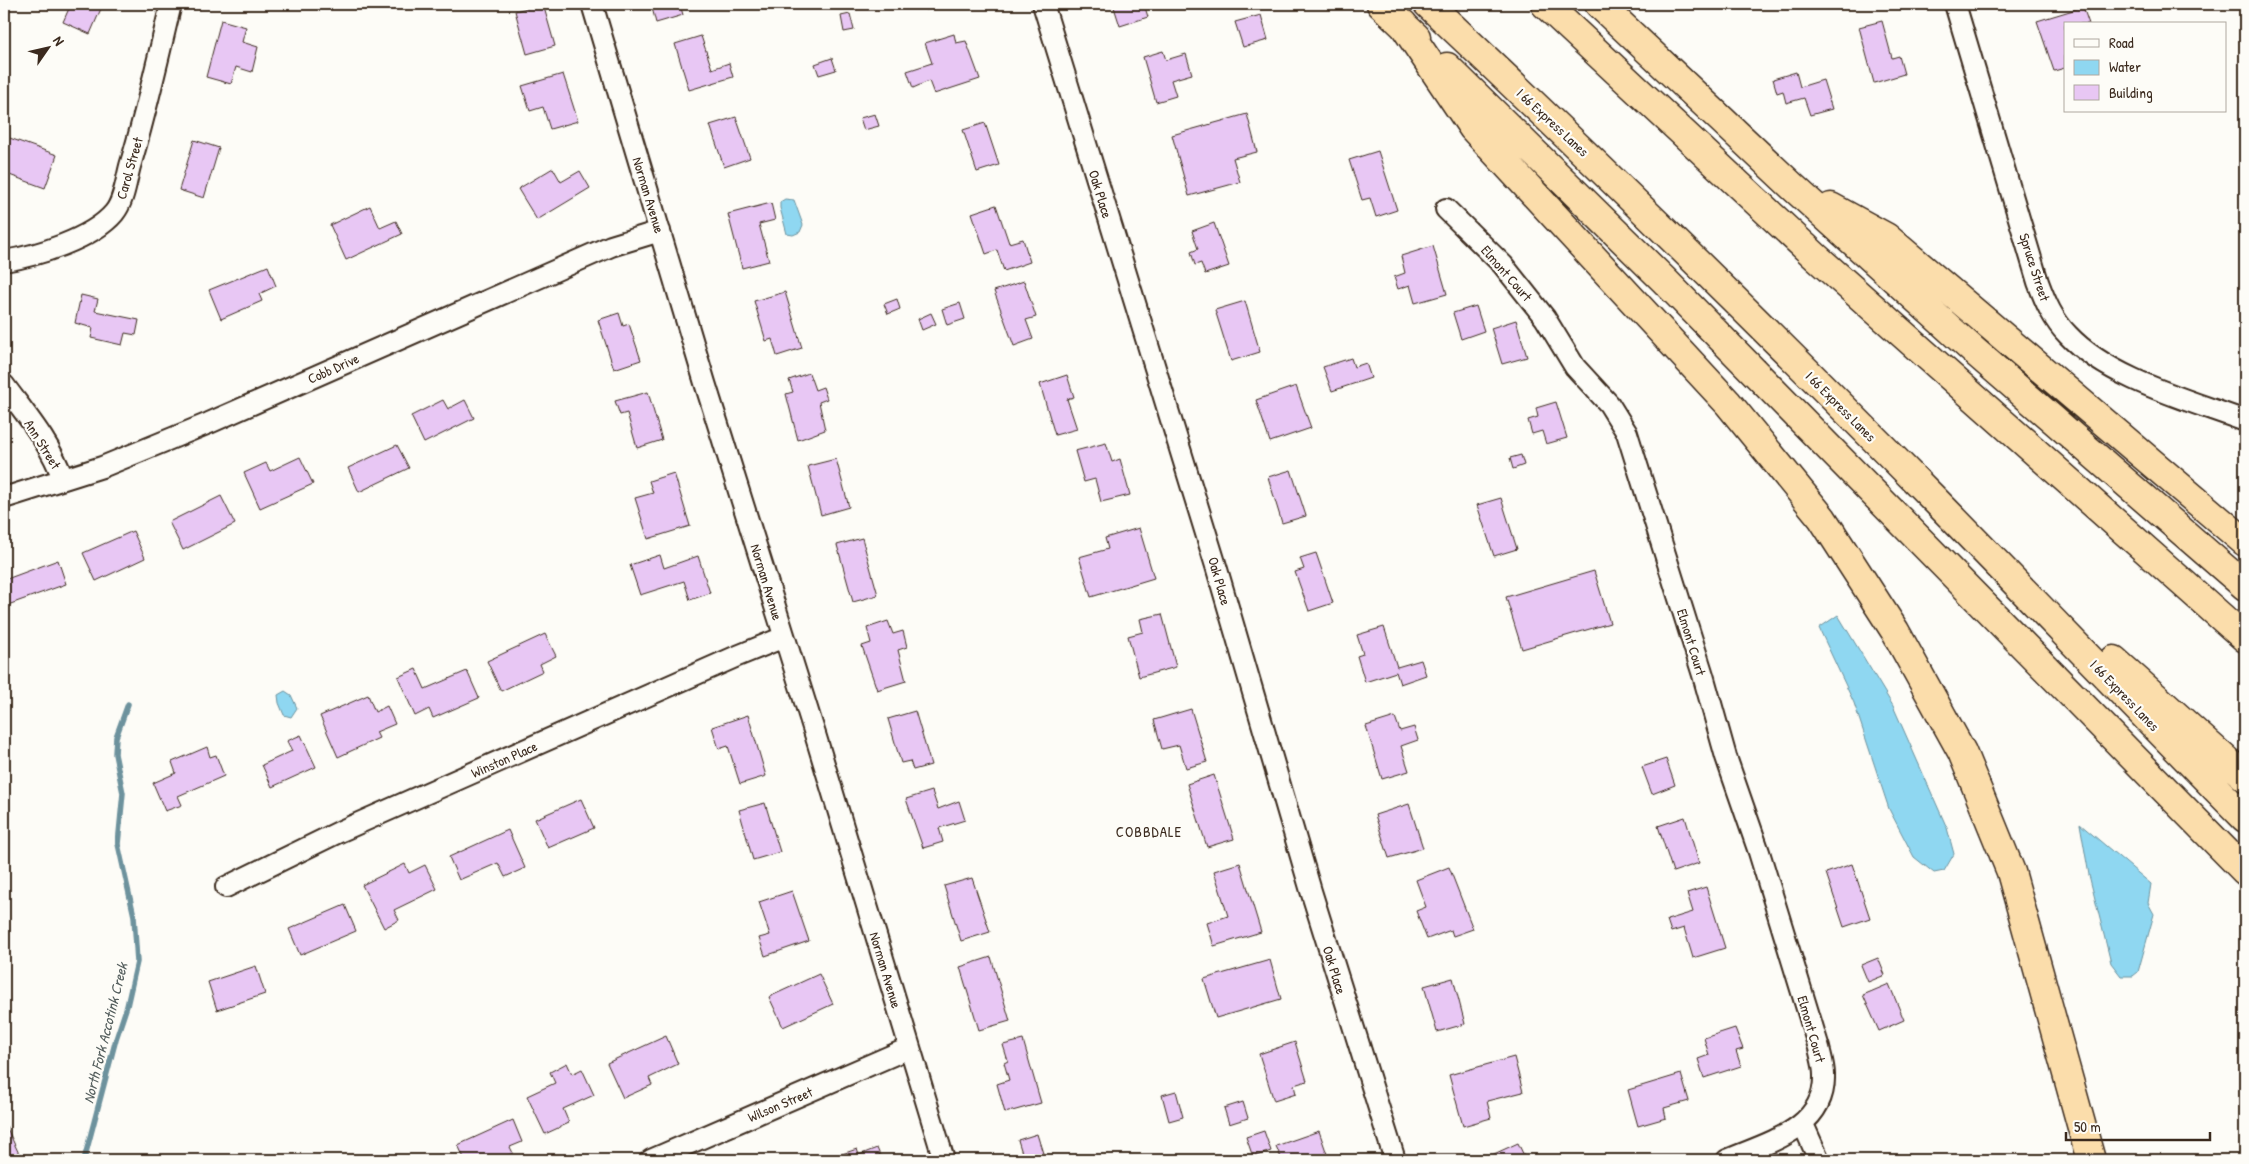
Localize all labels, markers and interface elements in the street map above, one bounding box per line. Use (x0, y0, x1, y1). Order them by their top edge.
north arrow (22, 22, 72, 72)
legend (2064, 22, 2226, 112)
text: N (49, 32, 69, 49)
text: Road (2109, 32, 2134, 53)
text: Water (2109, 56, 2141, 77)
text: Building (2109, 82, 2153, 103)
street label: I 66 Express Lanes (1512, 84, 1593, 161)
street label: Carol Street (111, 135, 147, 201)
street label: Norman Avenue (628, 155, 670, 236)
street label: Oak Place (1085, 168, 1117, 221)
street label: Spruce Street (2014, 231, 2055, 304)
street label: Elmont Court (1477, 241, 1537, 305)
street label: Cobb Drive (304, 348, 362, 388)
street label: I 66 Express Lanes (1801, 367, 1880, 446)
street label: Ann Street (20, 416, 66, 473)
street label: Norman Avenue (746, 542, 788, 623)
street label: Oak Place (1204, 555, 1236, 608)
street label: Elmont Court (1673, 606, 1711, 678)
street label: I 66 Express Lanes (2085, 655, 2164, 735)
street label: Winston Place (468, 736, 540, 782)
district label: COBBDALE (1116, 821, 1182, 842)
street label: Norman Avenue (865, 930, 907, 1011)
street label: Oak Place (1319, 944, 1351, 997)
water label: North Fork Accotink Creek (77, 959, 133, 1105)
street label: Elmont Court (1793, 993, 1831, 1065)
street label: Wilson Street (745, 1082, 815, 1126)
scale bar (2066, 1109, 2210, 1141)
text: 50 m (2074, 1116, 2101, 1137)

